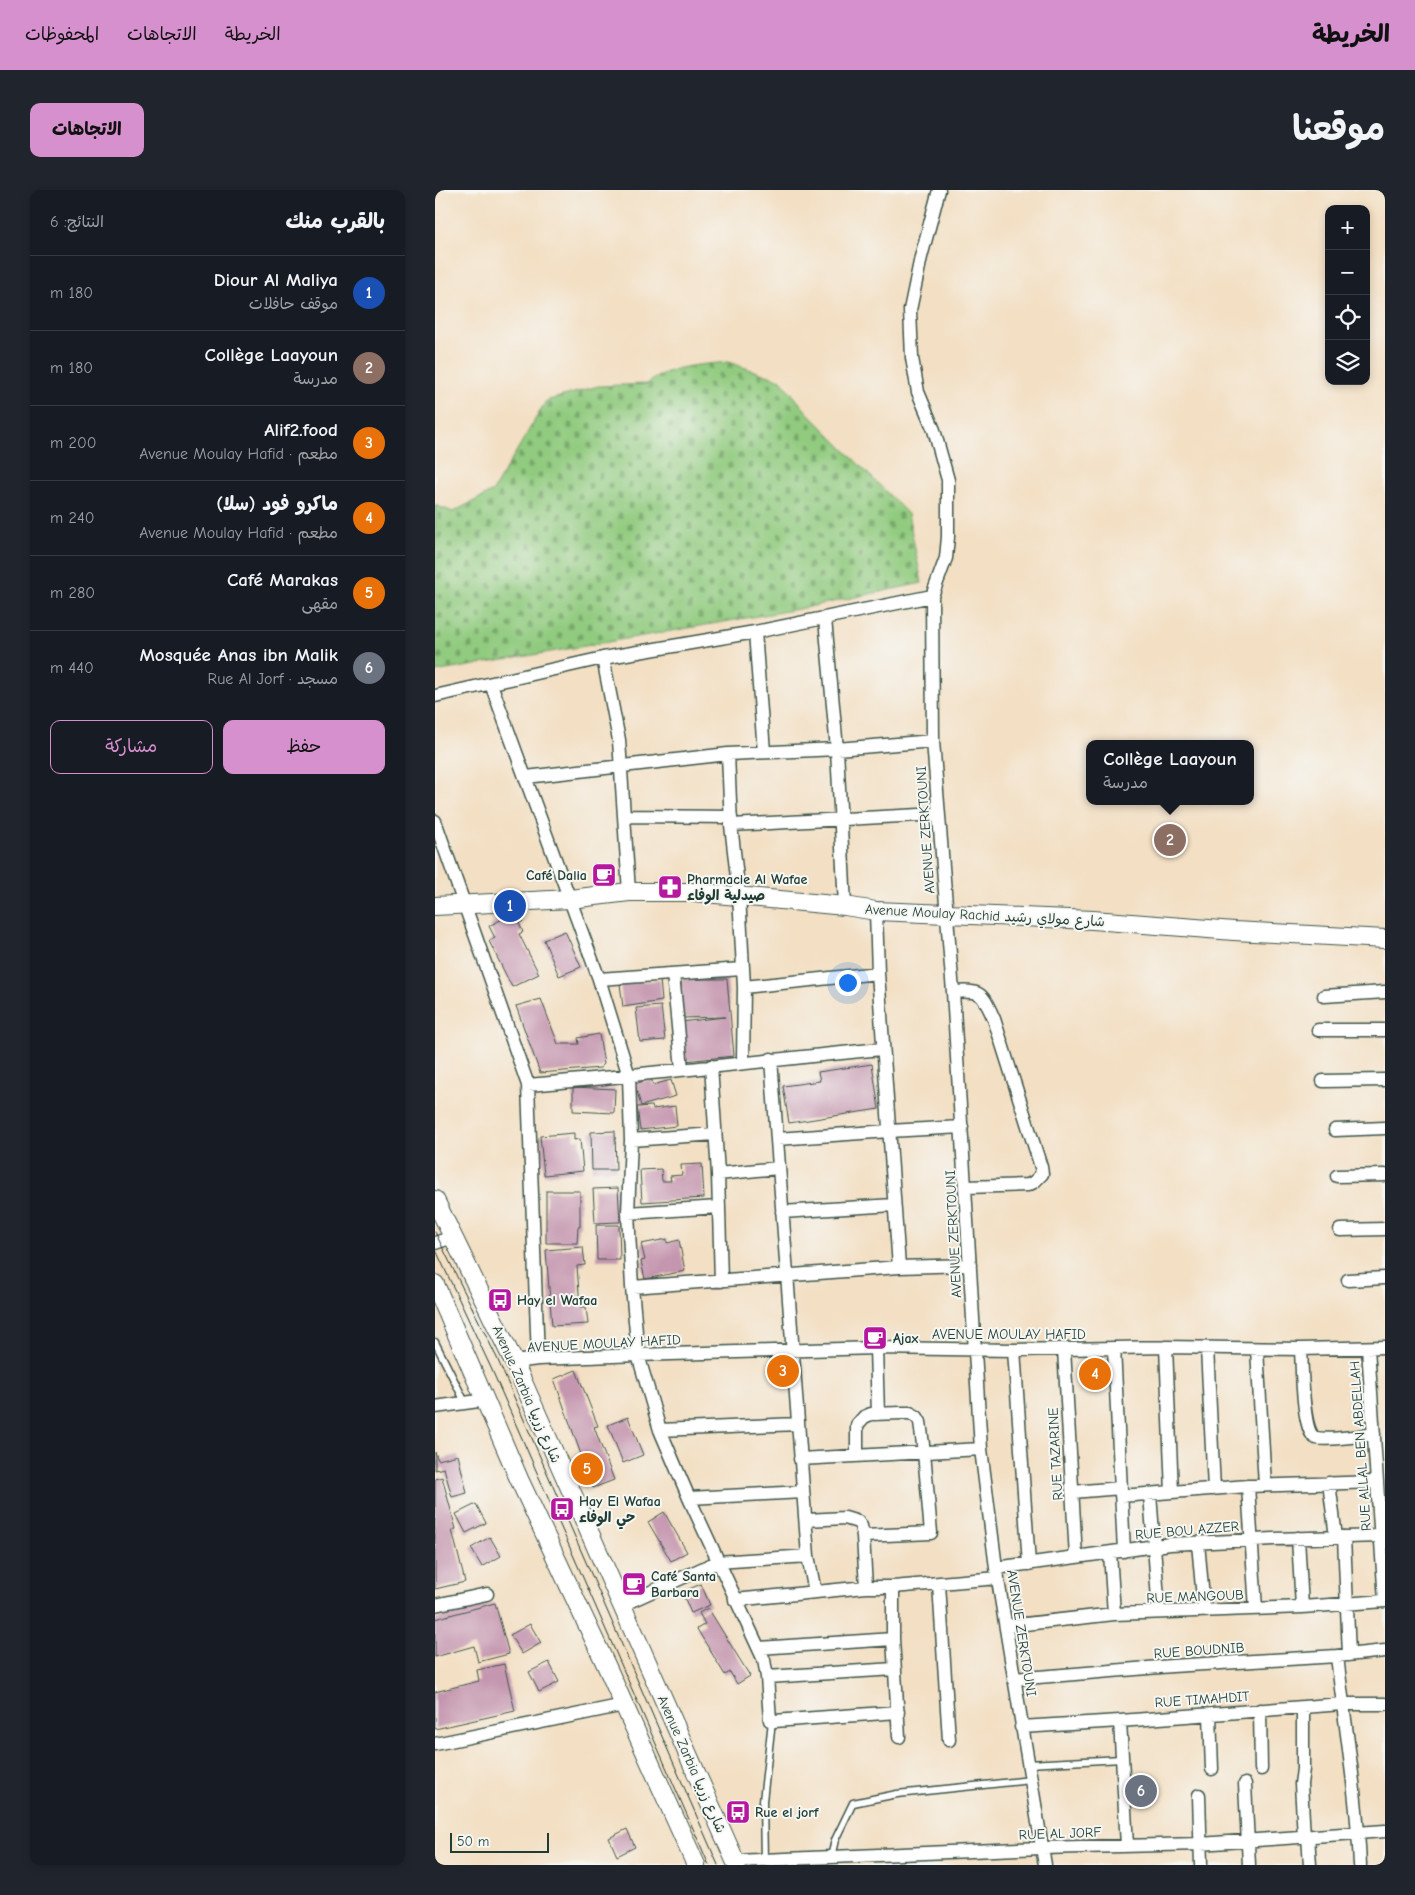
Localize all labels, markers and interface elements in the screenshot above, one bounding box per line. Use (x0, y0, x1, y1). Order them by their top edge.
text: الخريطة (1312, 20, 1390, 48)
text: المحفوظات (25, 24, 99, 45)
text: الاتجاهات (127, 24, 197, 45)
text: الخريطة (225, 24, 281, 45)
button: الاتجاهات (30, 103, 144, 157)
text: موقعنا (1292, 108, 1385, 149)
map controls (1325, 205, 1370, 385)
button: + (1325, 205, 1370, 250)
text: بالقرب منك (285, 209, 385, 233)
text: النتائج: 6 (50, 213, 104, 231)
button: − (1325, 250, 1370, 295)
text: Diour Al Maliya (214, 269, 338, 291)
text: 180 m (50, 284, 93, 302)
text: 1 (366, 284, 372, 302)
text: موقف حافلات (249, 295, 338, 313)
button: locate (1325, 295, 1370, 340)
button: layers (1325, 340, 1370, 385)
text: Collège Laayoun (205, 344, 338, 366)
text: 180 m (50, 359, 93, 377)
text: 2 (365, 359, 373, 377)
text: مدرسة (293, 370, 338, 388)
text: Alif2.food (264, 419, 338, 441)
text: 200 m (50, 434, 96, 452)
text: 3 (365, 434, 373, 452)
text: مطعم · Avenue Moulay Hafid (139, 445, 338, 463)
text: ماكرو فود (سلا) (216, 493, 338, 515)
text: 240 m (50, 509, 94, 527)
text: 4 (365, 509, 373, 527)
text: مطعم · Avenue Moulay Hafid (139, 524, 338, 542)
text: Café Marakas (227, 569, 338, 591)
text: 280 m (50, 584, 95, 602)
text: 5 (365, 584, 373, 602)
text: مقهى (301, 595, 338, 613)
text: Mosquée Anas ibn Malik (140, 644, 338, 666)
text: 440 m (50, 659, 94, 677)
text: 6 (365, 659, 373, 677)
text: مسجد · Rue Al Jorf (208, 670, 338, 688)
button: مشاركة (50, 720, 213, 774)
button: حفظ (223, 720, 385, 774)
popup (1086, 740, 1254, 805)
text: Collège Laayoun (1103, 748, 1237, 770)
street label: AVENUE ZERKTOUNI (913, 765, 938, 894)
text: مدرسة (1103, 774, 1148, 792)
pin: 2 (1154, 821, 1186, 859)
cafe icon: Café Dalia (591, 862, 617, 888)
place label: Café Dalia (526, 867, 587, 884)
place label: Pharmacie Al Wafae صيدلية الوفاء (687, 871, 808, 905)
pharmacy icon: Pharmacie Al Wafae صيدلية الوفاء (657, 874, 683, 900)
pin: 1 (494, 887, 526, 925)
street label: Avenue Moulay Rachid شارع مولاي رشيد (865, 901, 1105, 932)
your location (835, 970, 861, 996)
street label: AVENUE ZERKTOUNI (942, 1170, 965, 1298)
bus stop icon: Hay el Wafaa (487, 1287, 513, 1313)
place label: Hay el Wafaa (517, 1292, 597, 1309)
street label: Avenue Zarbia شارع زربيا (488, 1323, 565, 1466)
cafe icon: Ajax (862, 1325, 888, 1351)
street label: AVENUE MOULAY HAFID (932, 1326, 1086, 1343)
place label: Ajax (893, 1330, 918, 1347)
street label: AVENUE MOULAY HAFID (527, 1331, 681, 1356)
pin: 3 (767, 1352, 799, 1390)
pin: 4 (1079, 1355, 1111, 1393)
street label: RUE ALLAL BEN ABDELLAH (1346, 1360, 1375, 1532)
street label: RUE TAZARINE (1045, 1407, 1066, 1501)
pin: 5 (571, 1450, 603, 1488)
place label: Hay El Wafaa حي الوفاء (579, 1493, 661, 1530)
bus stop icon: Hay El Wafaa حي الوفاء (549, 1496, 575, 1522)
street label: RUE BOU AZZER (1134, 1517, 1240, 1544)
place label: Café Santa Barbara (651, 1568, 716, 1601)
street label: AVENUE ZERKTOUNI (1003, 1568, 1040, 1698)
cafe icon: Café Santa Barbara (621, 1571, 647, 1597)
street label: RUE MANGOUB (1146, 1586, 1244, 1607)
street label: RUE BOUDNIB (1153, 1639, 1245, 1662)
street label: RUE TIMAHDIT (1154, 1688, 1251, 1711)
street label: Avenue Zarbia شارع زربيا (653, 1693, 730, 1836)
pin: 6 (1125, 1772, 1157, 1810)
bus stop icon: Rue el jorf (725, 1799, 751, 1825)
place label: Rue el jorf (755, 1804, 819, 1821)
street label: RUE AL JORF (1018, 1824, 1102, 1843)
scale bar (450, 1830, 549, 1853)
text: 50 m (457, 1833, 489, 1850)

